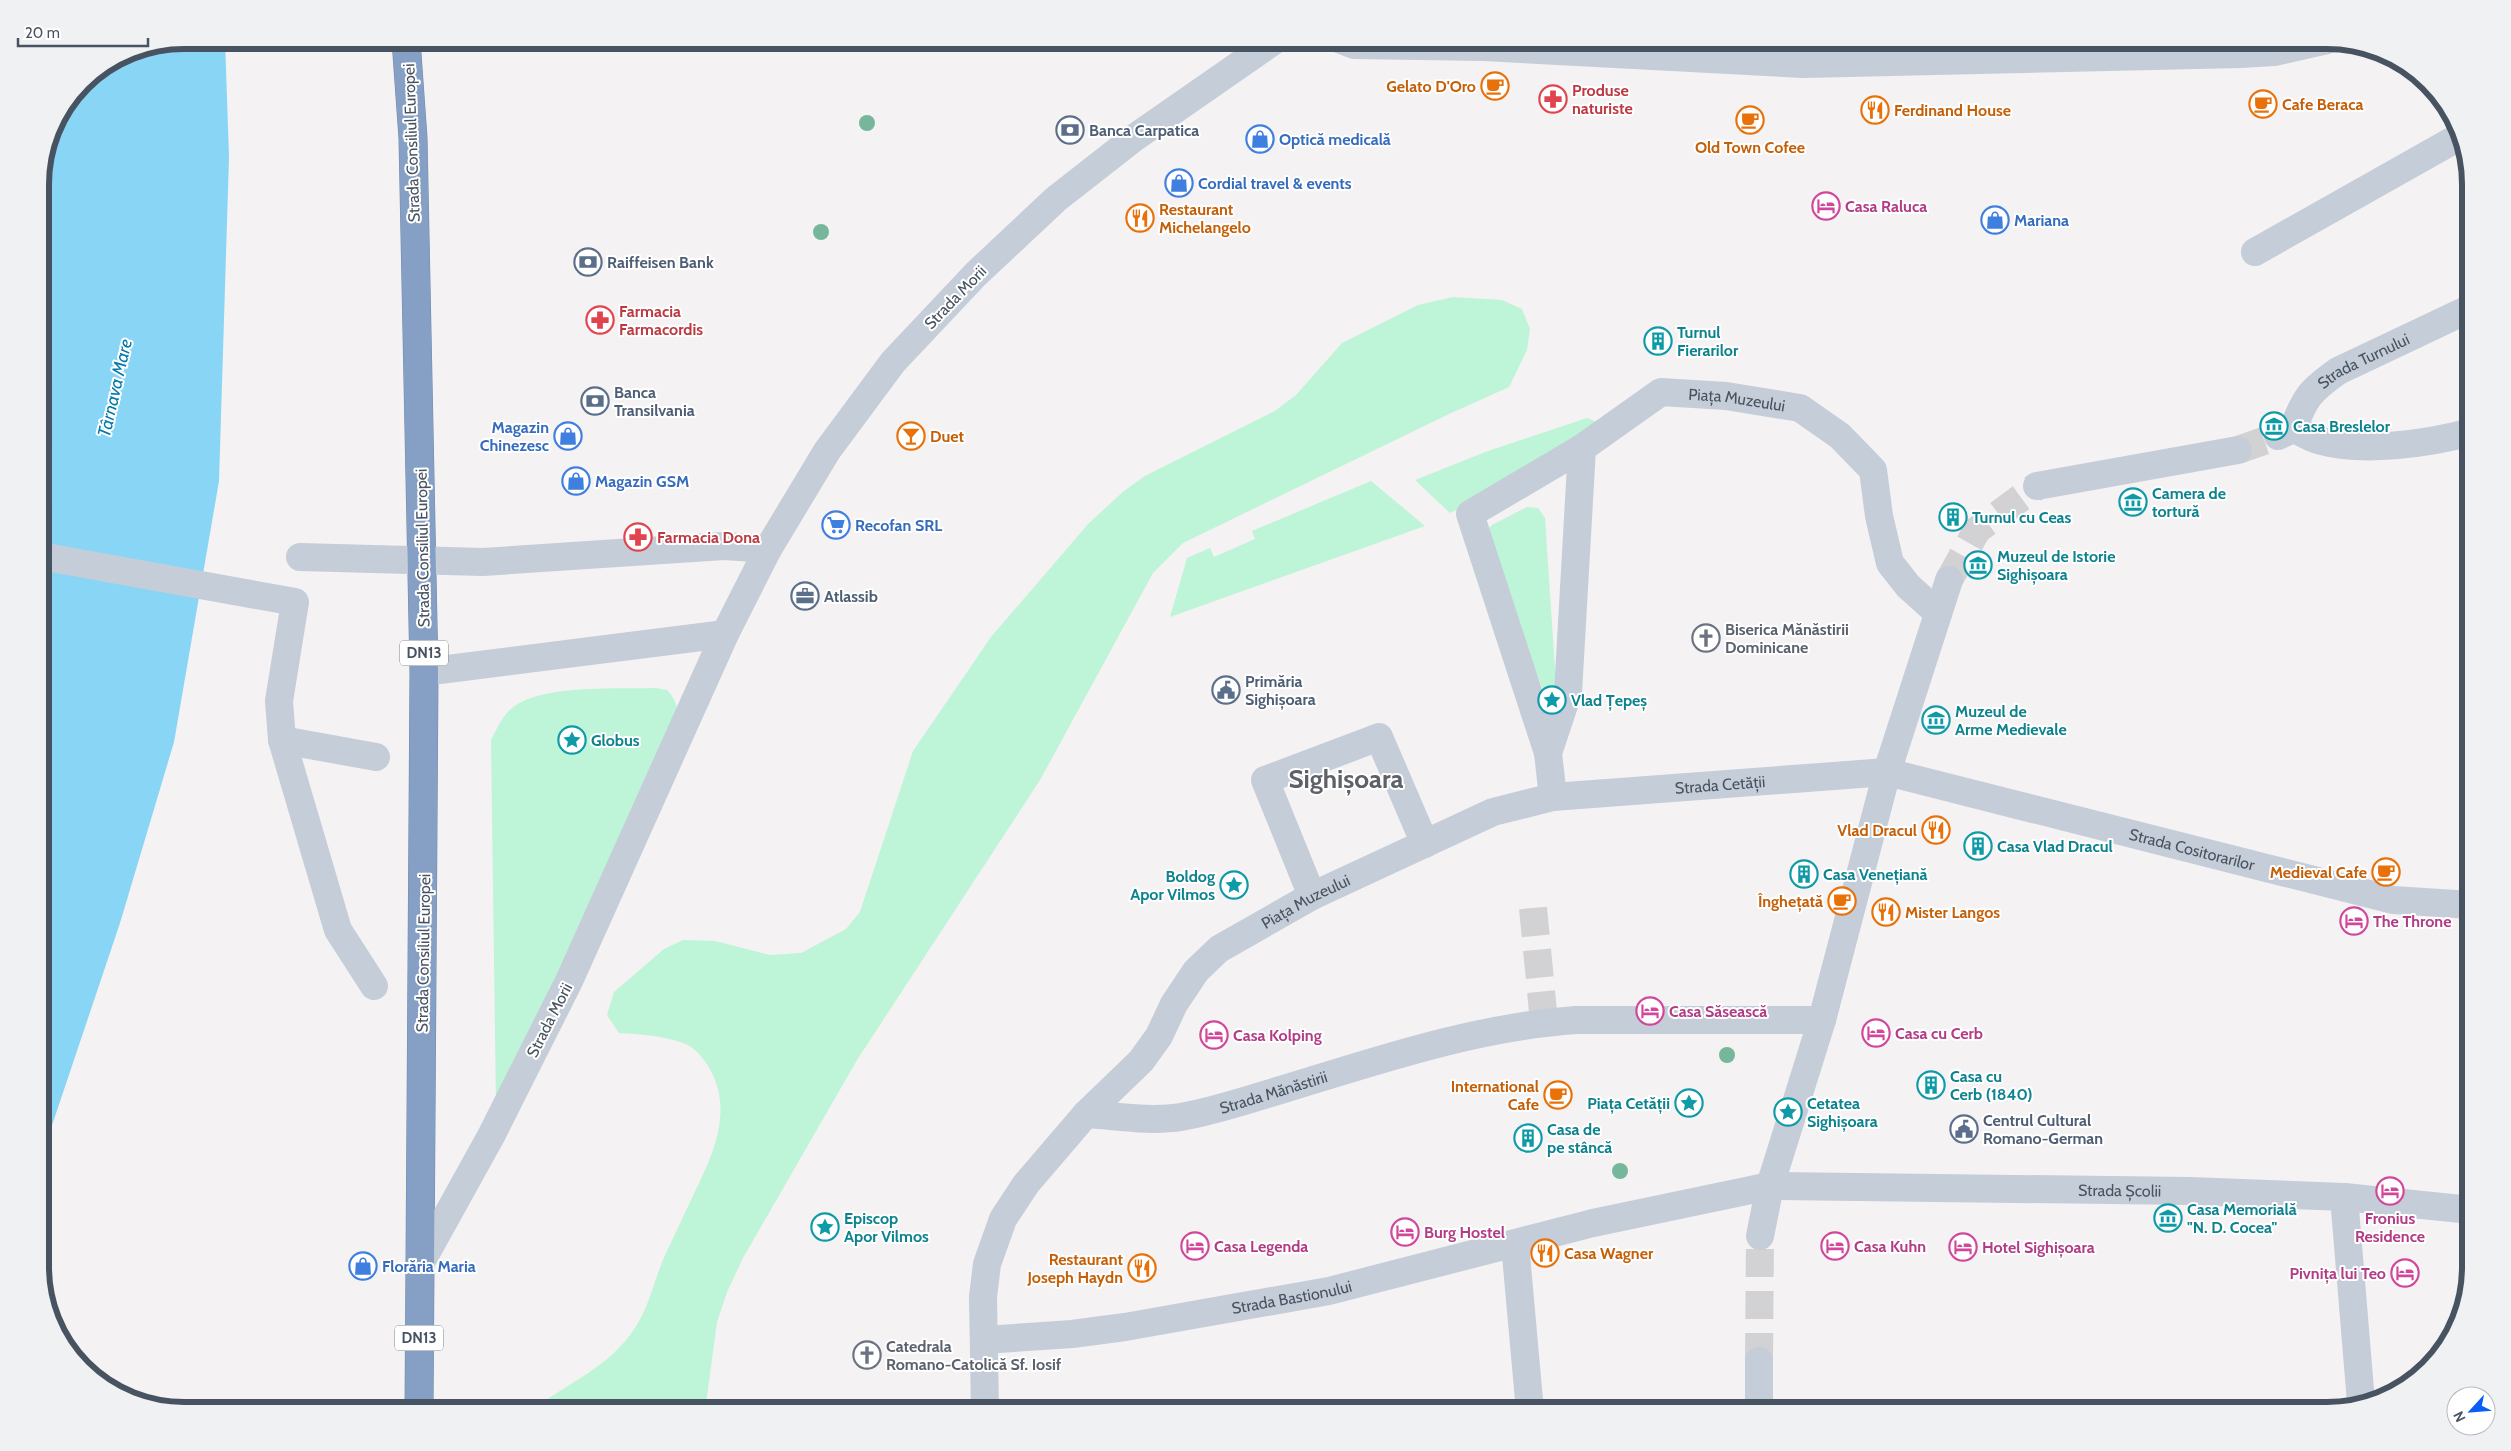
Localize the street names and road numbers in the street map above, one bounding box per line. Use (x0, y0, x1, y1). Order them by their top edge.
street label: Strada Consiliul Europei (399, 63, 424, 223)
street label: Strada Morii (920, 262, 990, 333)
street label: Strada Turnului (2314, 330, 2412, 393)
street label: Piața Muzeului (1688, 385, 1787, 415)
street label: Strada Consiliul Europei (412, 468, 433, 627)
road number: DN13 (400, 640, 448, 666)
street label: Strada Cetății (1674, 772, 1766, 798)
street label: Strada Cositorarilor (2127, 825, 2257, 875)
street label: Piața Muzeului (1258, 871, 1353, 933)
street label: Strada Consiliul Europei (413, 874, 434, 1033)
street label: Strada Morii (523, 980, 576, 1061)
street label: Strada Mănăstirii (1217, 1067, 1330, 1118)
street label: Strada Școlii (2078, 1181, 2161, 1201)
street label: Strada Bastionului (1230, 1277, 1354, 1318)
road number: DN13 (395, 1326, 443, 1350)

